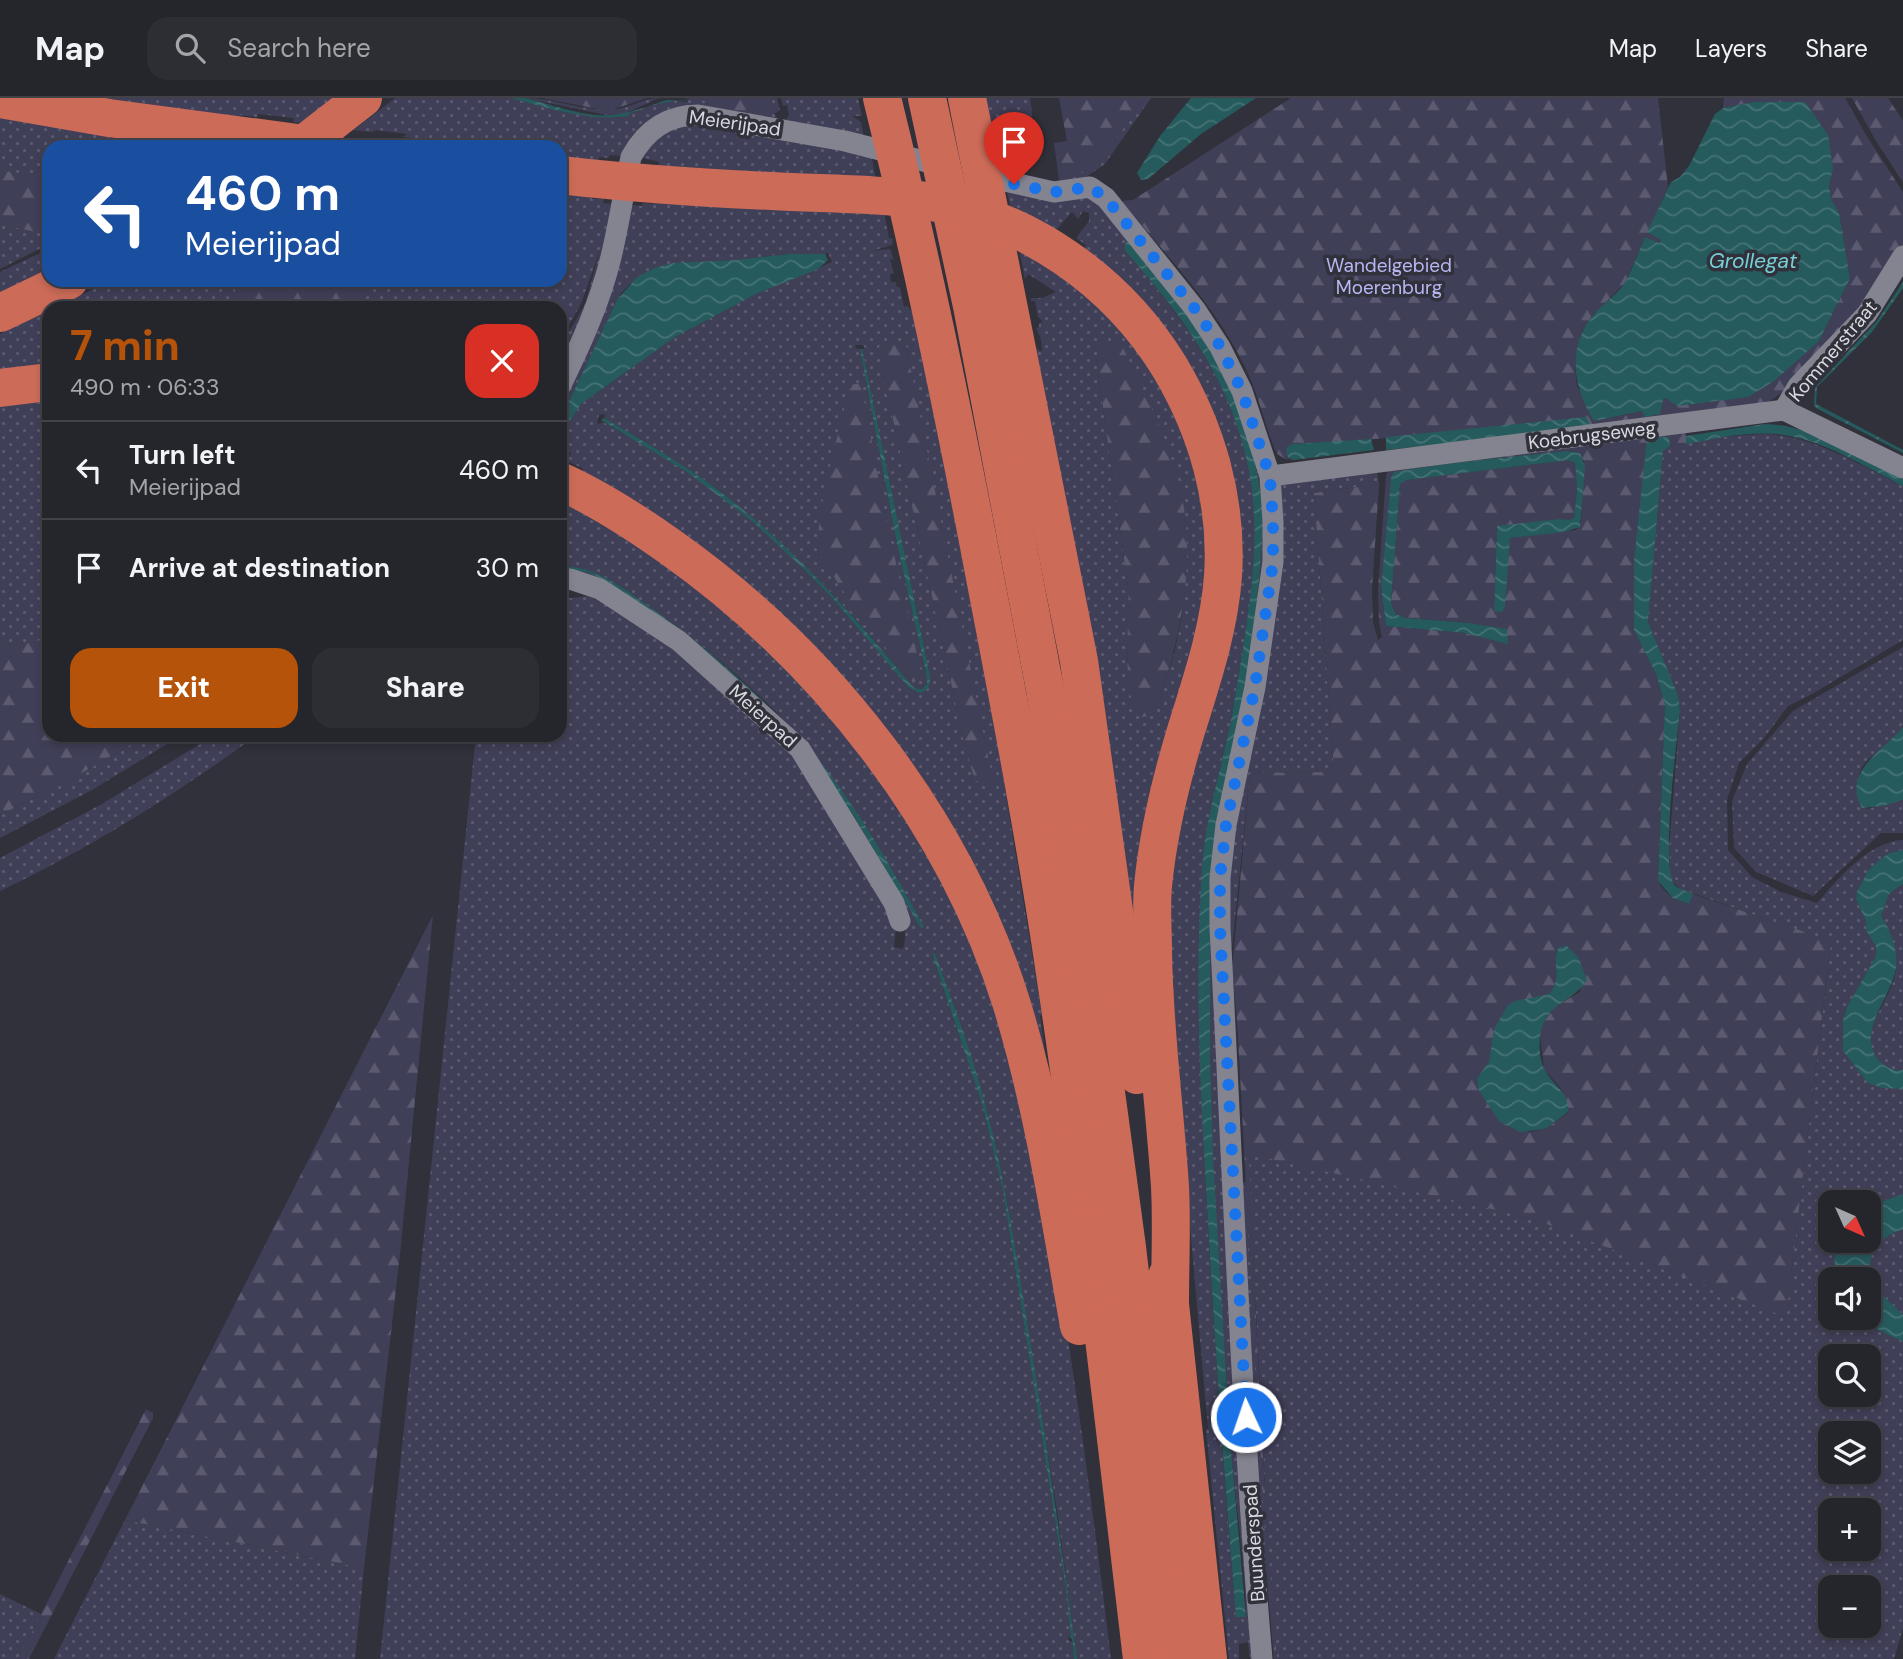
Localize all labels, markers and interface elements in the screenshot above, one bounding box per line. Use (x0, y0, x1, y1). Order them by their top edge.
search box (147, 17, 637, 80)
text: Map (35, 27, 105, 70)
icon: search (171, 29, 209, 67)
text: Search here (227, 31, 371, 65)
text: Map (1609, 33, 1657, 64)
text: Layers (1695, 33, 1767, 64)
text: Share (1805, 33, 1868, 64)
street label: Meierijpad (687, 104, 783, 142)
pin (984, 112, 1044, 184)
icon: arrive (995, 123, 1033, 161)
text: 460 m (185, 161, 340, 225)
icon: left (70, 168, 161, 259)
text: Meierijpad (185, 223, 341, 265)
water label: Grollegat (1709, 247, 1798, 275)
park label: Wandelgebied Moerenburg (1326, 253, 1452, 300)
street label: Kommerstraat (1783, 295, 1883, 407)
text: 7 min (70, 318, 180, 373)
button: close (465, 324, 539, 398)
text: 490 m · 06:33 (70, 372, 220, 402)
street label: Koebrugseweg (1527, 415, 1658, 455)
text: Turn left (129, 438, 236, 472)
icon: left (70, 451, 108, 489)
text: 460 m (459, 453, 539, 487)
text: Meierijpad (129, 472, 241, 502)
icon: arrive (70, 549, 108, 587)
text: Arrive at destination (129, 551, 390, 585)
text: 30 m (476, 551, 539, 585)
button: Exit (70, 648, 298, 728)
button: Share (312, 648, 539, 728)
street label: Meierpad (724, 679, 802, 753)
north arrow (1818, 1190, 1881, 1253)
map controls (1818, 1190, 1881, 1638)
button: sound (1818, 1267, 1881, 1330)
button: search (1818, 1344, 1881, 1407)
position arrow (1209, 1380, 1283, 1454)
button: layers (1818, 1421, 1881, 1484)
street label: Buunderspad (1237, 1483, 1271, 1603)
button: + (1818, 1498, 1881, 1561)
button: − (1818, 1575, 1881, 1638)

